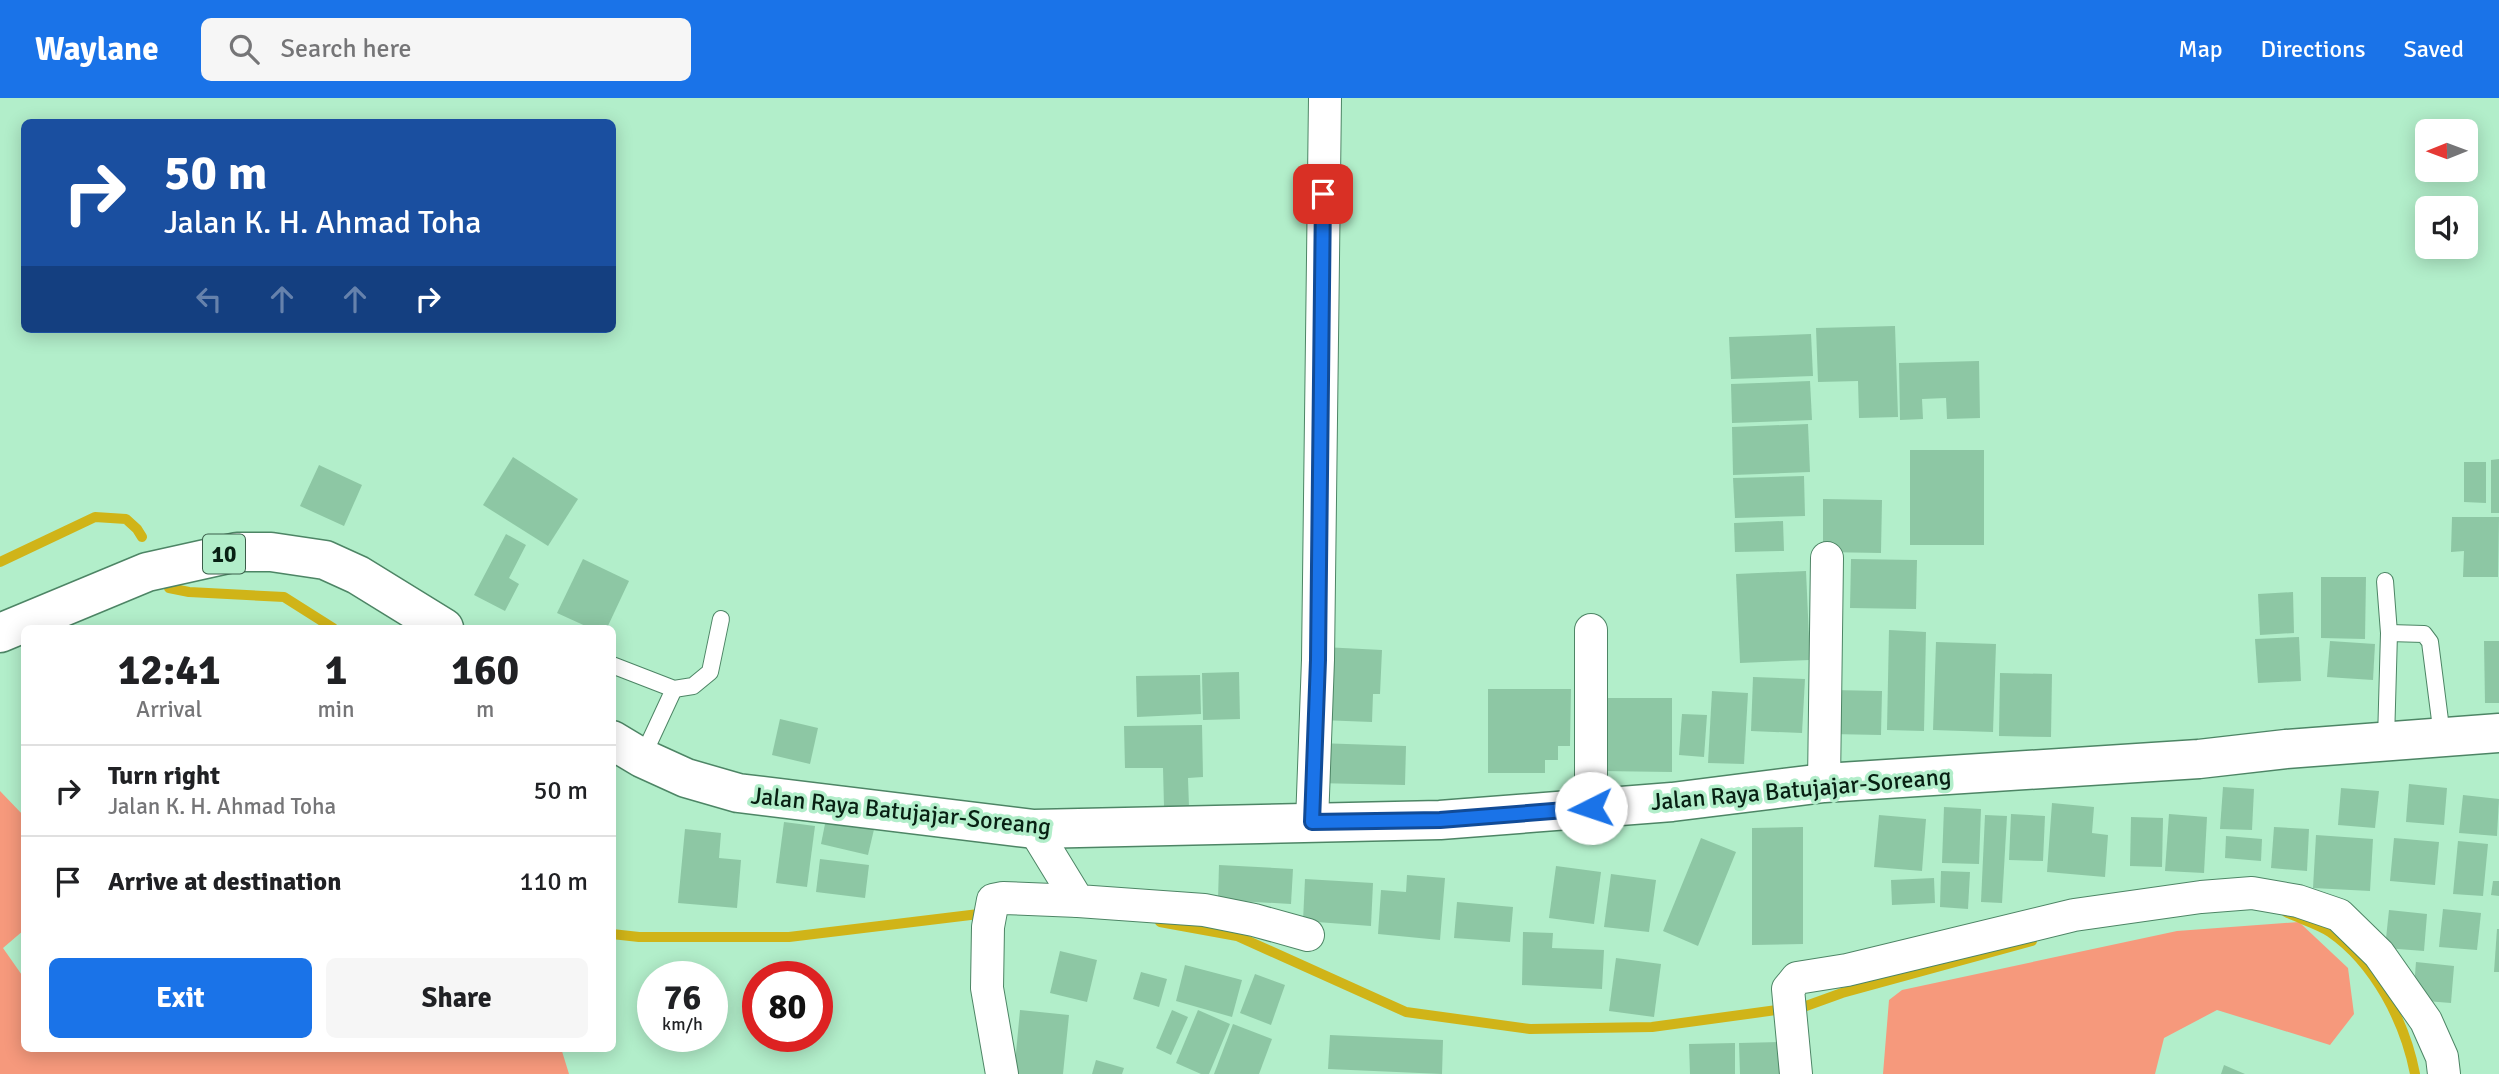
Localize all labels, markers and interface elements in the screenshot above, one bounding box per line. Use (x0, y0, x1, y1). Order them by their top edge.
search box (201, 18, 691, 81)
text: Waylane (35, 29, 159, 70)
icon: search (225, 30, 263, 68)
text: Search here (281, 33, 412, 65)
text: Map (2178, 34, 2223, 64)
text: Directions (2261, 34, 2366, 64)
text: Saved (2404, 34, 2464, 64)
north arrow (2415, 119, 2478, 182)
map controls (2415, 119, 2478, 259)
text: 50 m (164, 143, 267, 203)
icon: right (49, 147, 140, 238)
pin (1293, 164, 1353, 224)
icon: arrive (1304, 175, 1342, 213)
button: sound (2415, 196, 2478, 259)
text: Jalan K. H. Ahmad Toha (164, 203, 481, 242)
icon: left (190, 280, 228, 318)
icon: ahead (263, 280, 301, 318)
icon: ahead (336, 280, 374, 318)
icon: right (409, 280, 447, 318)
road number: 10 (203, 534, 245, 574)
text: 12:41 (118, 645, 221, 696)
text: 1 (325, 645, 347, 696)
text: 160 (451, 645, 519, 696)
text: Arrival (136, 695, 202, 724)
text: min (317, 695, 355, 724)
text: m (476, 695, 494, 724)
text: Turn right (108, 760, 220, 792)
street label: Jalan Raya Batujajar-Soreang (1650, 761, 1952, 817)
position arrow (1554, 771, 1628, 845)
icon: right (49, 772, 87, 810)
text: 50 m (533, 775, 588, 807)
street label: Jalan Raya Batujajar-Soreang (750, 780, 1052, 842)
text: Jalan K. H. Ahmad Toha (108, 792, 336, 821)
icon: arrive (49, 863, 87, 901)
text: Arrive at destination (108, 866, 341, 898)
text: 110 m (519, 866, 588, 898)
button: Exit (49, 958, 312, 1038)
button: Share (326, 958, 588, 1038)
speed limit sign: 80 (742, 961, 833, 1052)
text: 76 (664, 976, 701, 1019)
text: km/h (662, 1013, 703, 1035)

